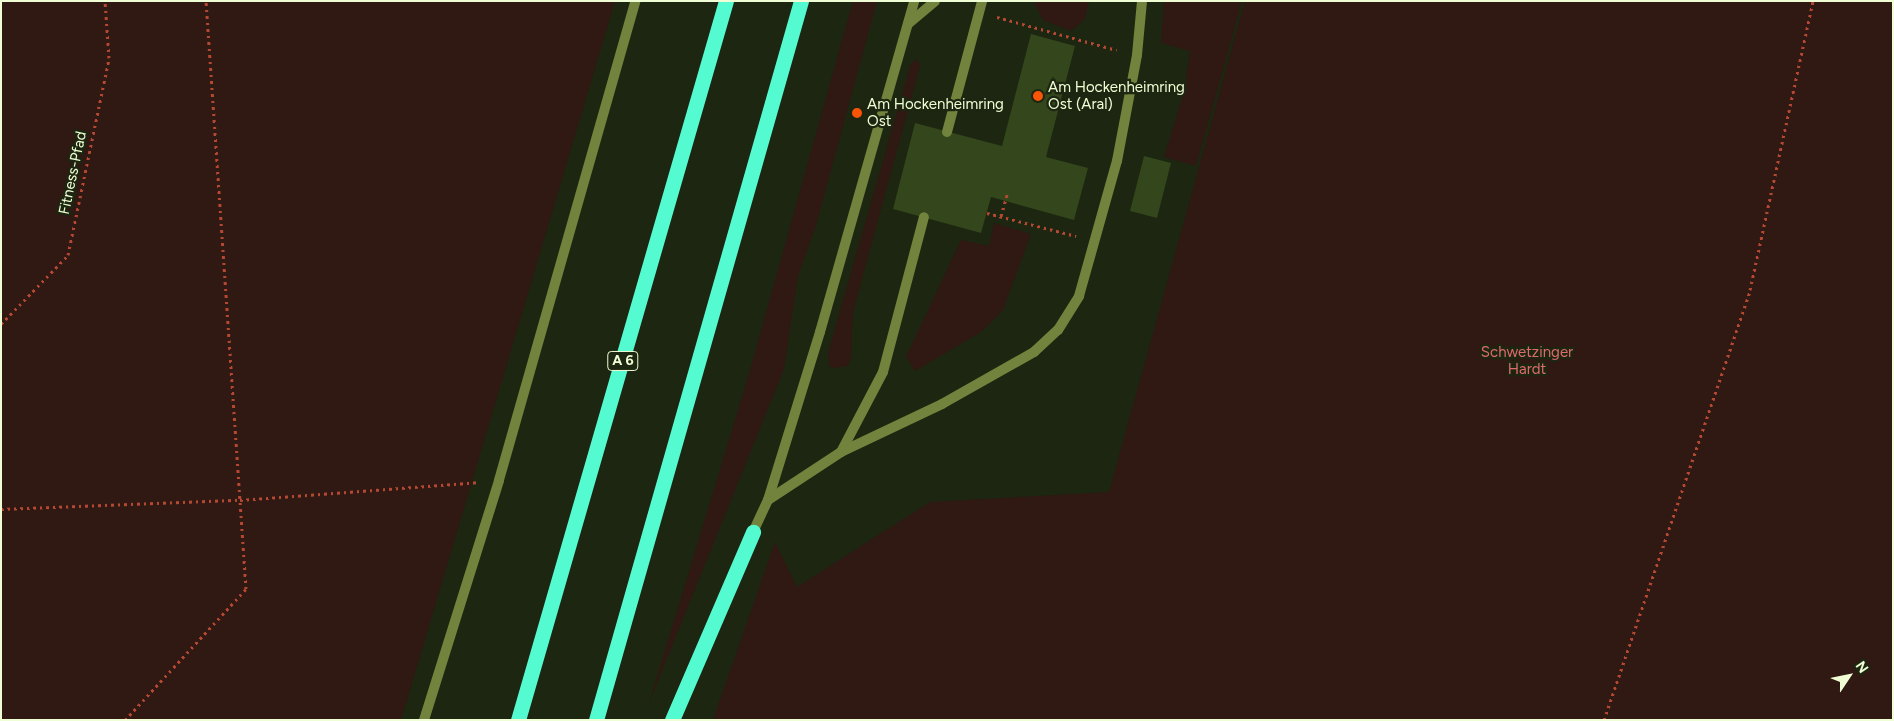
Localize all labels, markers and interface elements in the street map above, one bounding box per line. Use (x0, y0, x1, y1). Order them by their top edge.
place label: Am Hockenheimring Ost (Aral) (1048, 78, 1185, 113)
marker: Am Hockenheimring Ost (Aral) (1032, 90, 1044, 102)
place label: Am Hockenheimring Ost (867, 95, 1004, 130)
marker: Am Hockenheimring Ost (851, 107, 863, 119)
street label: Fitness-Pfad (55, 130, 91, 216)
park label: Schwetzinger Hardt (1481, 343, 1573, 378)
road number: A 6 (607, 350, 639, 372)
north arrow (1824, 651, 1874, 701)
text: N (1852, 658, 1872, 677)

